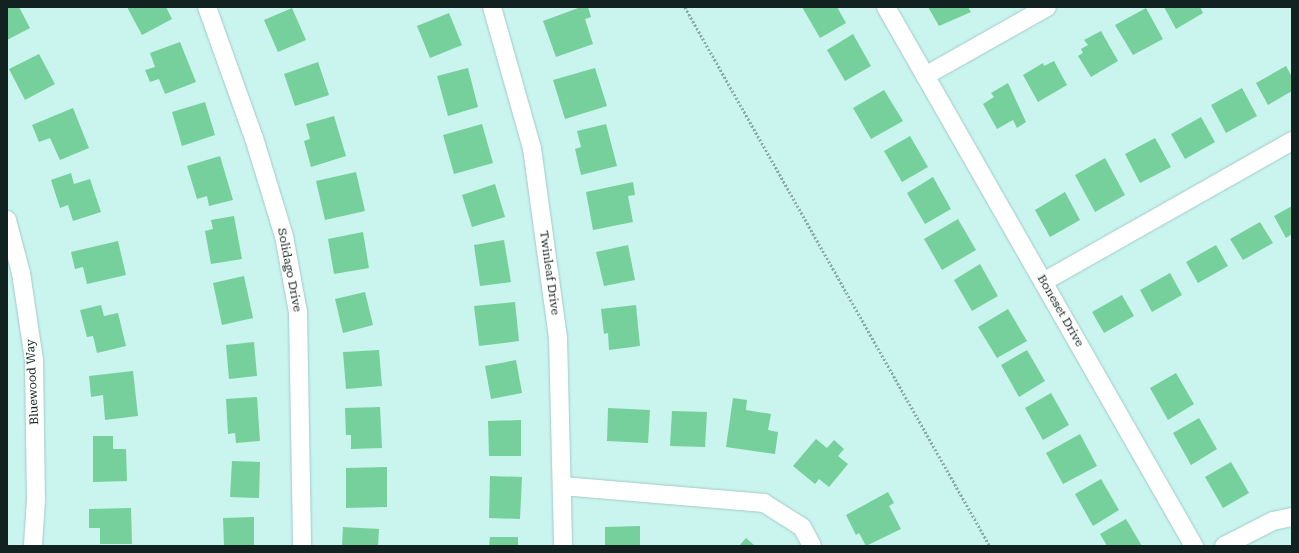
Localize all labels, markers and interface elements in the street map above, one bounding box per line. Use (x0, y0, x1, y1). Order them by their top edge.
street label: Solidago Drive (274, 227, 304, 313)
street label: Twinleaf Drive (536, 230, 562, 316)
street label: Boneset Drive (1034, 272, 1086, 350)
street label: Bluewood Way (24, 339, 42, 425)

